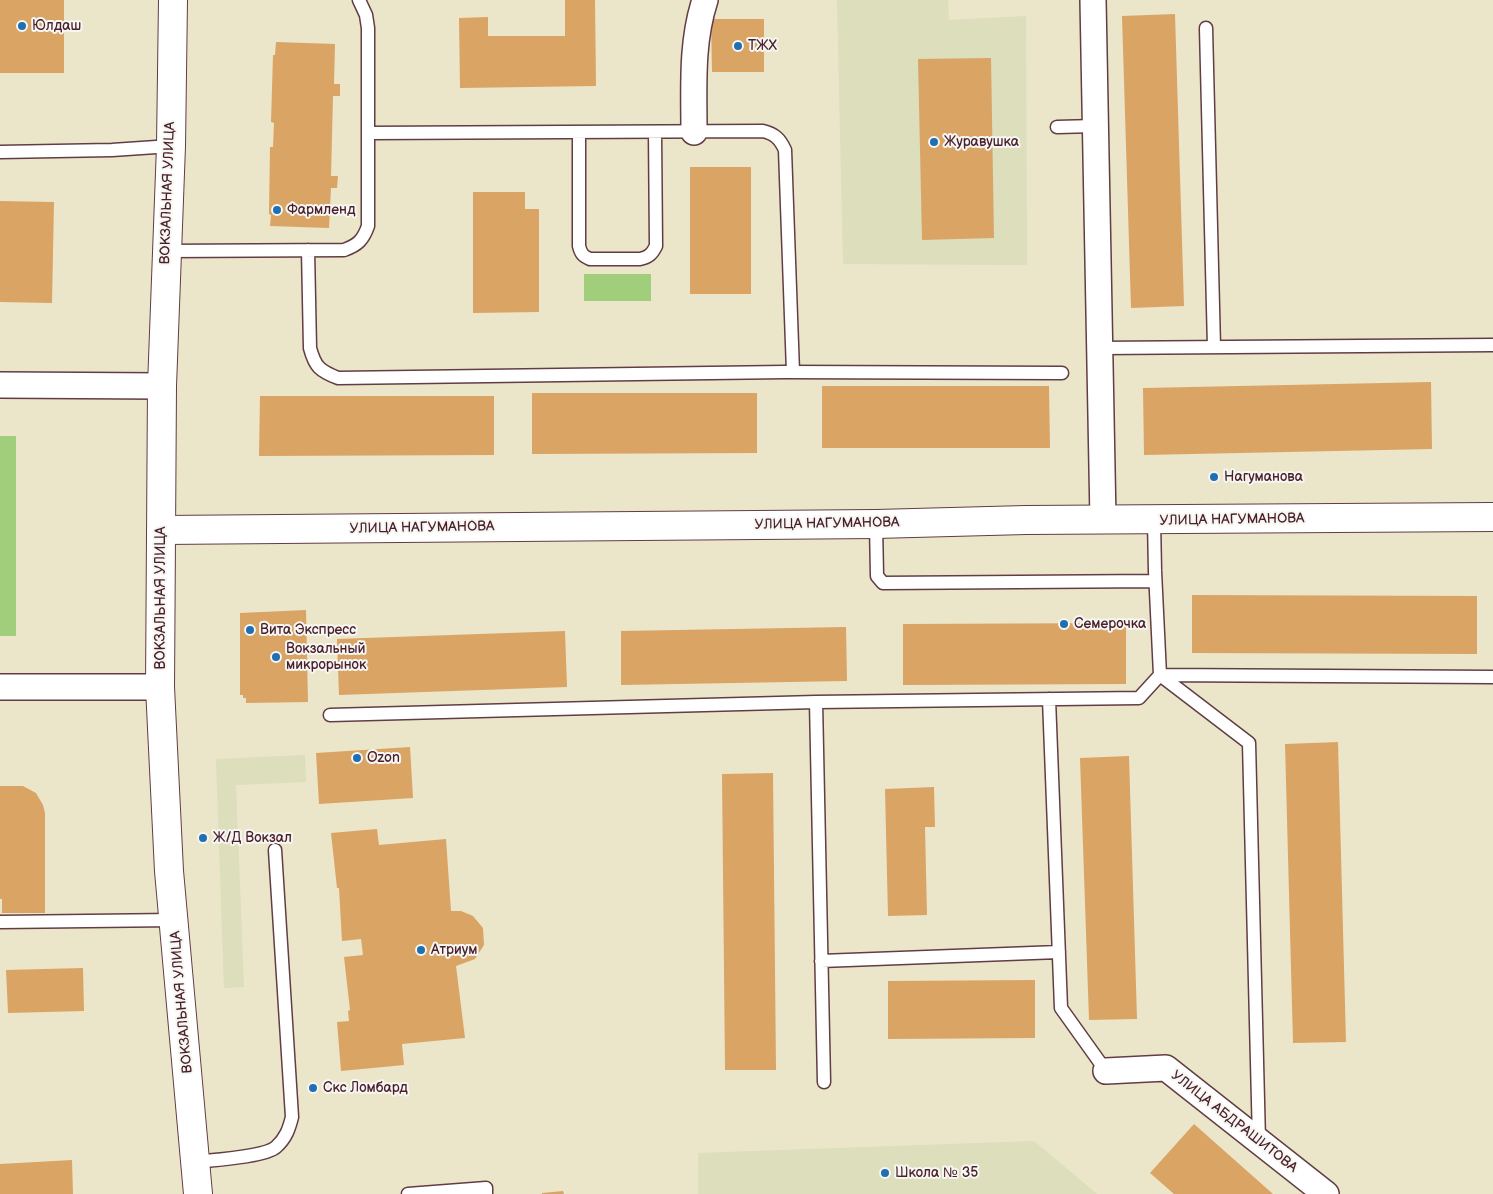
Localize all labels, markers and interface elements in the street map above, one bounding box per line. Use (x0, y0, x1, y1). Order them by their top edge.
place label: Юлдаш (32, 18, 81, 34)
marker: Юлдаш (16, 20, 28, 32)
place label: ТЖХ (748, 38, 777, 54)
marker: ТЖХ (732, 40, 744, 52)
street label: ВОКЗАЛЬНАЯ УЛИЦА (157, 121, 179, 265)
place label: Журавушка (944, 134, 1019, 150)
marker: Журавушка (928, 136, 940, 148)
place label: Фармленд (287, 202, 355, 218)
marker: Фармленд (271, 204, 283, 216)
place label: Нагуманова (1224, 469, 1303, 485)
marker: Нагуманова (1208, 471, 1220, 483)
street label: УЛИЦА НАГУМАНОВА (1159, 510, 1305, 530)
street label: УЛИЦА НАГУМАНОВА (754, 514, 900, 534)
street label: УЛИЦА НАГУМАНОВА (349, 518, 495, 538)
street label: ВОКЗАЛЬНАЯ УЛИЦА (153, 527, 169, 669)
place label: Семерочка (1074, 616, 1146, 632)
marker: Семерочка (1058, 618, 1070, 630)
place label: Вита Экспресс (260, 622, 356, 638)
marker: Вита Экспресс (244, 624, 256, 636)
place label: Вокзальный микрорынок (286, 641, 366, 674)
marker: Вокзальный микрорынок (270, 651, 282, 663)
place label: Ozon (367, 750, 400, 766)
marker: Ozon (351, 752, 363, 764)
place label: Ж/Д Вокзал (213, 830, 292, 846)
marker: Ж/Д Вокзал (197, 832, 209, 844)
street label: ВОКЗАЛЬНАЯ УЛИЦА (167, 930, 197, 1074)
place label: Атриум (431, 942, 477, 958)
marker: Атриум (415, 944, 427, 956)
street label: УЛИЦА АБДРАШИТОВА (1168, 1067, 1300, 1177)
place label: Скс Ломбард (323, 1080, 408, 1096)
marker: Скс Ломбард (307, 1082, 319, 1094)
place label: Школа № 35 (895, 1165, 978, 1181)
marker: Школа № 35 (879, 1167, 891, 1179)

